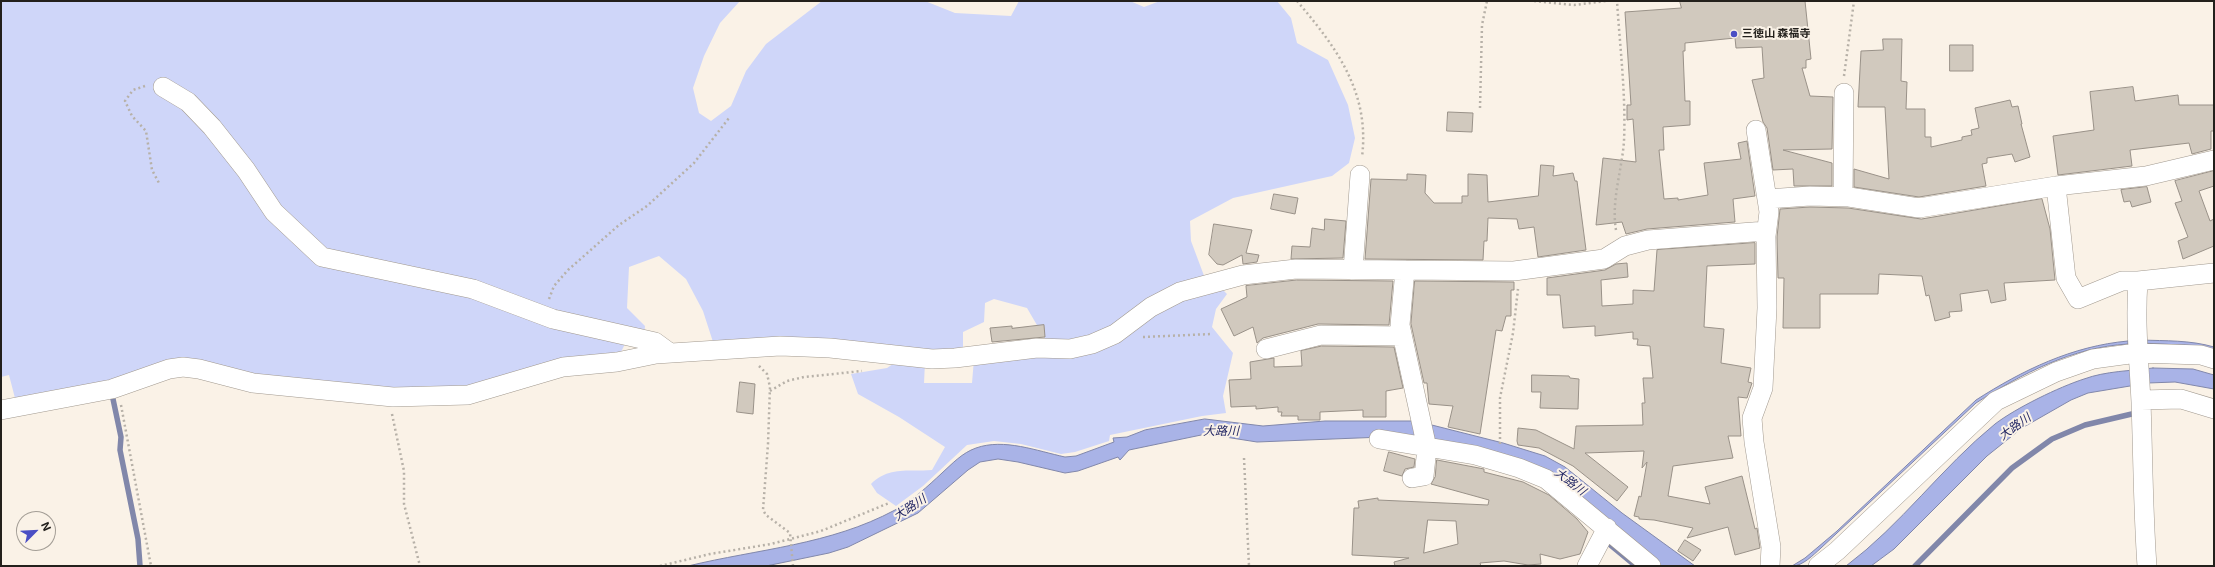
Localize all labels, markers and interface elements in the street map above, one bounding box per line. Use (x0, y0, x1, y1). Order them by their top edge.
place label: 三徳山 森福寺 (1742, 27, 1811, 41)
marker: 三徳山 森福寺 (1729, 29, 1739, 39)
water label: 大路川 (1996, 411, 2034, 443)
water label: 大路川 (1203, 424, 1239, 438)
water label: 大路川 (1551, 465, 1589, 499)
water label: 大路川 (891, 492, 929, 524)
north arrow (16, 511, 56, 551)
text: N (38, 520, 54, 533)

